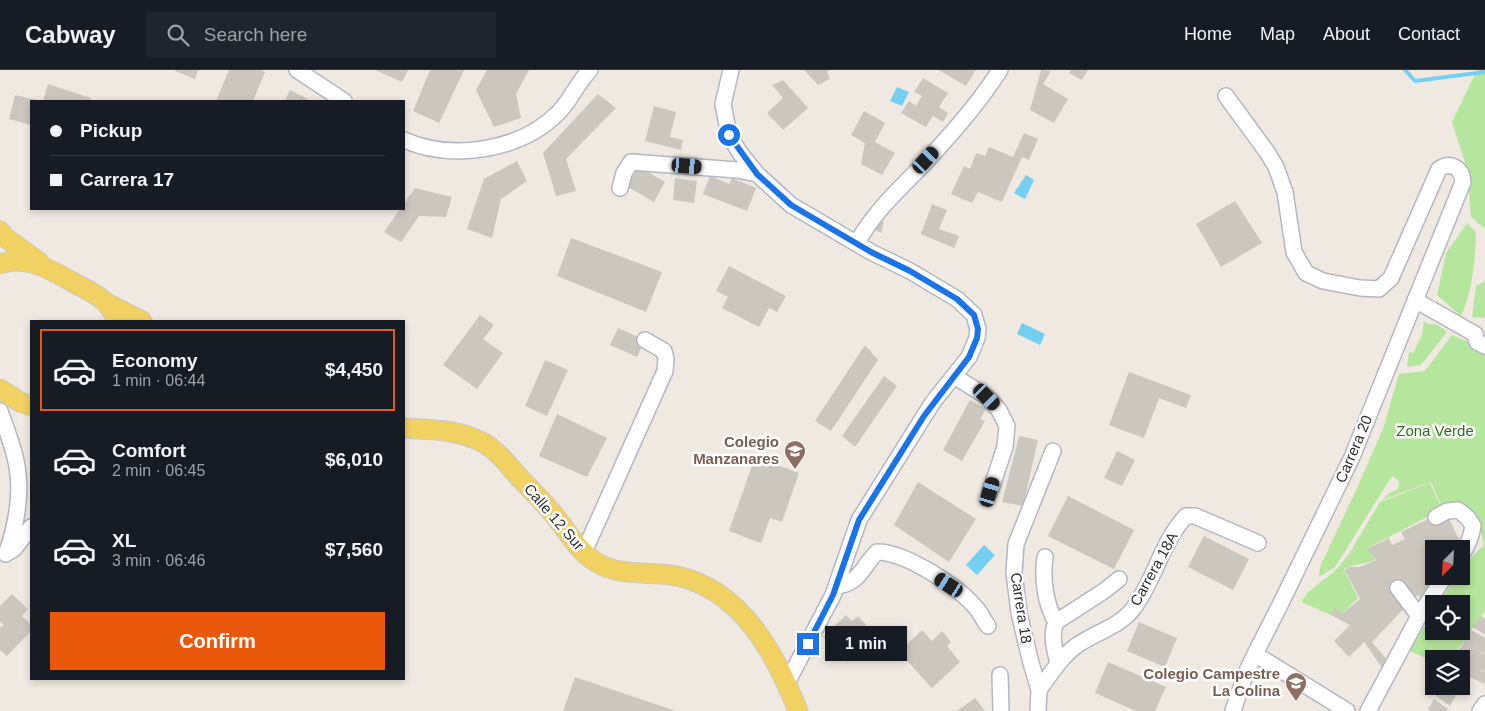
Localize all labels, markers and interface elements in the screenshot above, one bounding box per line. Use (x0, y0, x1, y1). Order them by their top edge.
search box (146, 12, 496, 57)
text: Cabway (25, 21, 116, 48)
icon: search (164, 21, 192, 49)
text: Search here (204, 24, 307, 45)
text: Home (1184, 24, 1232, 44)
text: Map (1260, 24, 1295, 44)
text: About (1323, 24, 1370, 44)
text: Contact (1398, 24, 1460, 44)
text: Pickup (80, 120, 142, 141)
route start (718, 124, 740, 146)
car (910, 144, 941, 176)
car (671, 157, 702, 175)
text: Carrera 17 (80, 169, 174, 190)
icon: car (52, 348, 97, 393)
text: Economy (112, 350, 198, 371)
text: $4,450 (325, 359, 383, 380)
text: 1 min · 06:44 (112, 372, 205, 389)
car (971, 381, 1002, 413)
street label: Carrera 20 (1332, 412, 1375, 485)
park label: Zona Verde (1396, 422, 1474, 439)
place label: Colegio Manzanares (693, 433, 779, 467)
icon: car (52, 438, 97, 483)
school or university icon: Colegio Manzanares (783, 439, 807, 470)
text: Comfort (112, 440, 186, 461)
text: $6,010 (325, 449, 383, 470)
text: 2 min · 06:45 (112, 462, 205, 479)
car (978, 475, 1001, 509)
street label: Calle 12 Sur (521, 480, 588, 553)
icon: car (52, 528, 97, 573)
street label: Carrera 18A (1126, 529, 1181, 609)
text: XL (112, 530, 136, 551)
text: $7,560 (325, 539, 383, 560)
north arrow (1425, 540, 1470, 585)
map controls (1425, 540, 1470, 695)
text: 3 min · 06:46 (112, 552, 205, 569)
car (932, 571, 965, 599)
street label: Carrera 18 (1007, 571, 1035, 645)
button: locate (1425, 595, 1470, 640)
button: Confirm (50, 612, 385, 670)
callout: 1 min (826, 626, 908, 662)
route end (797, 633, 819, 655)
text: 1 min (845, 635, 887, 652)
button: layers (1425, 650, 1470, 695)
place label: Colegio Campestre La Colina (1143, 665, 1281, 699)
school or university icon: Colegio Campestre La Colina (1284, 671, 1308, 702)

